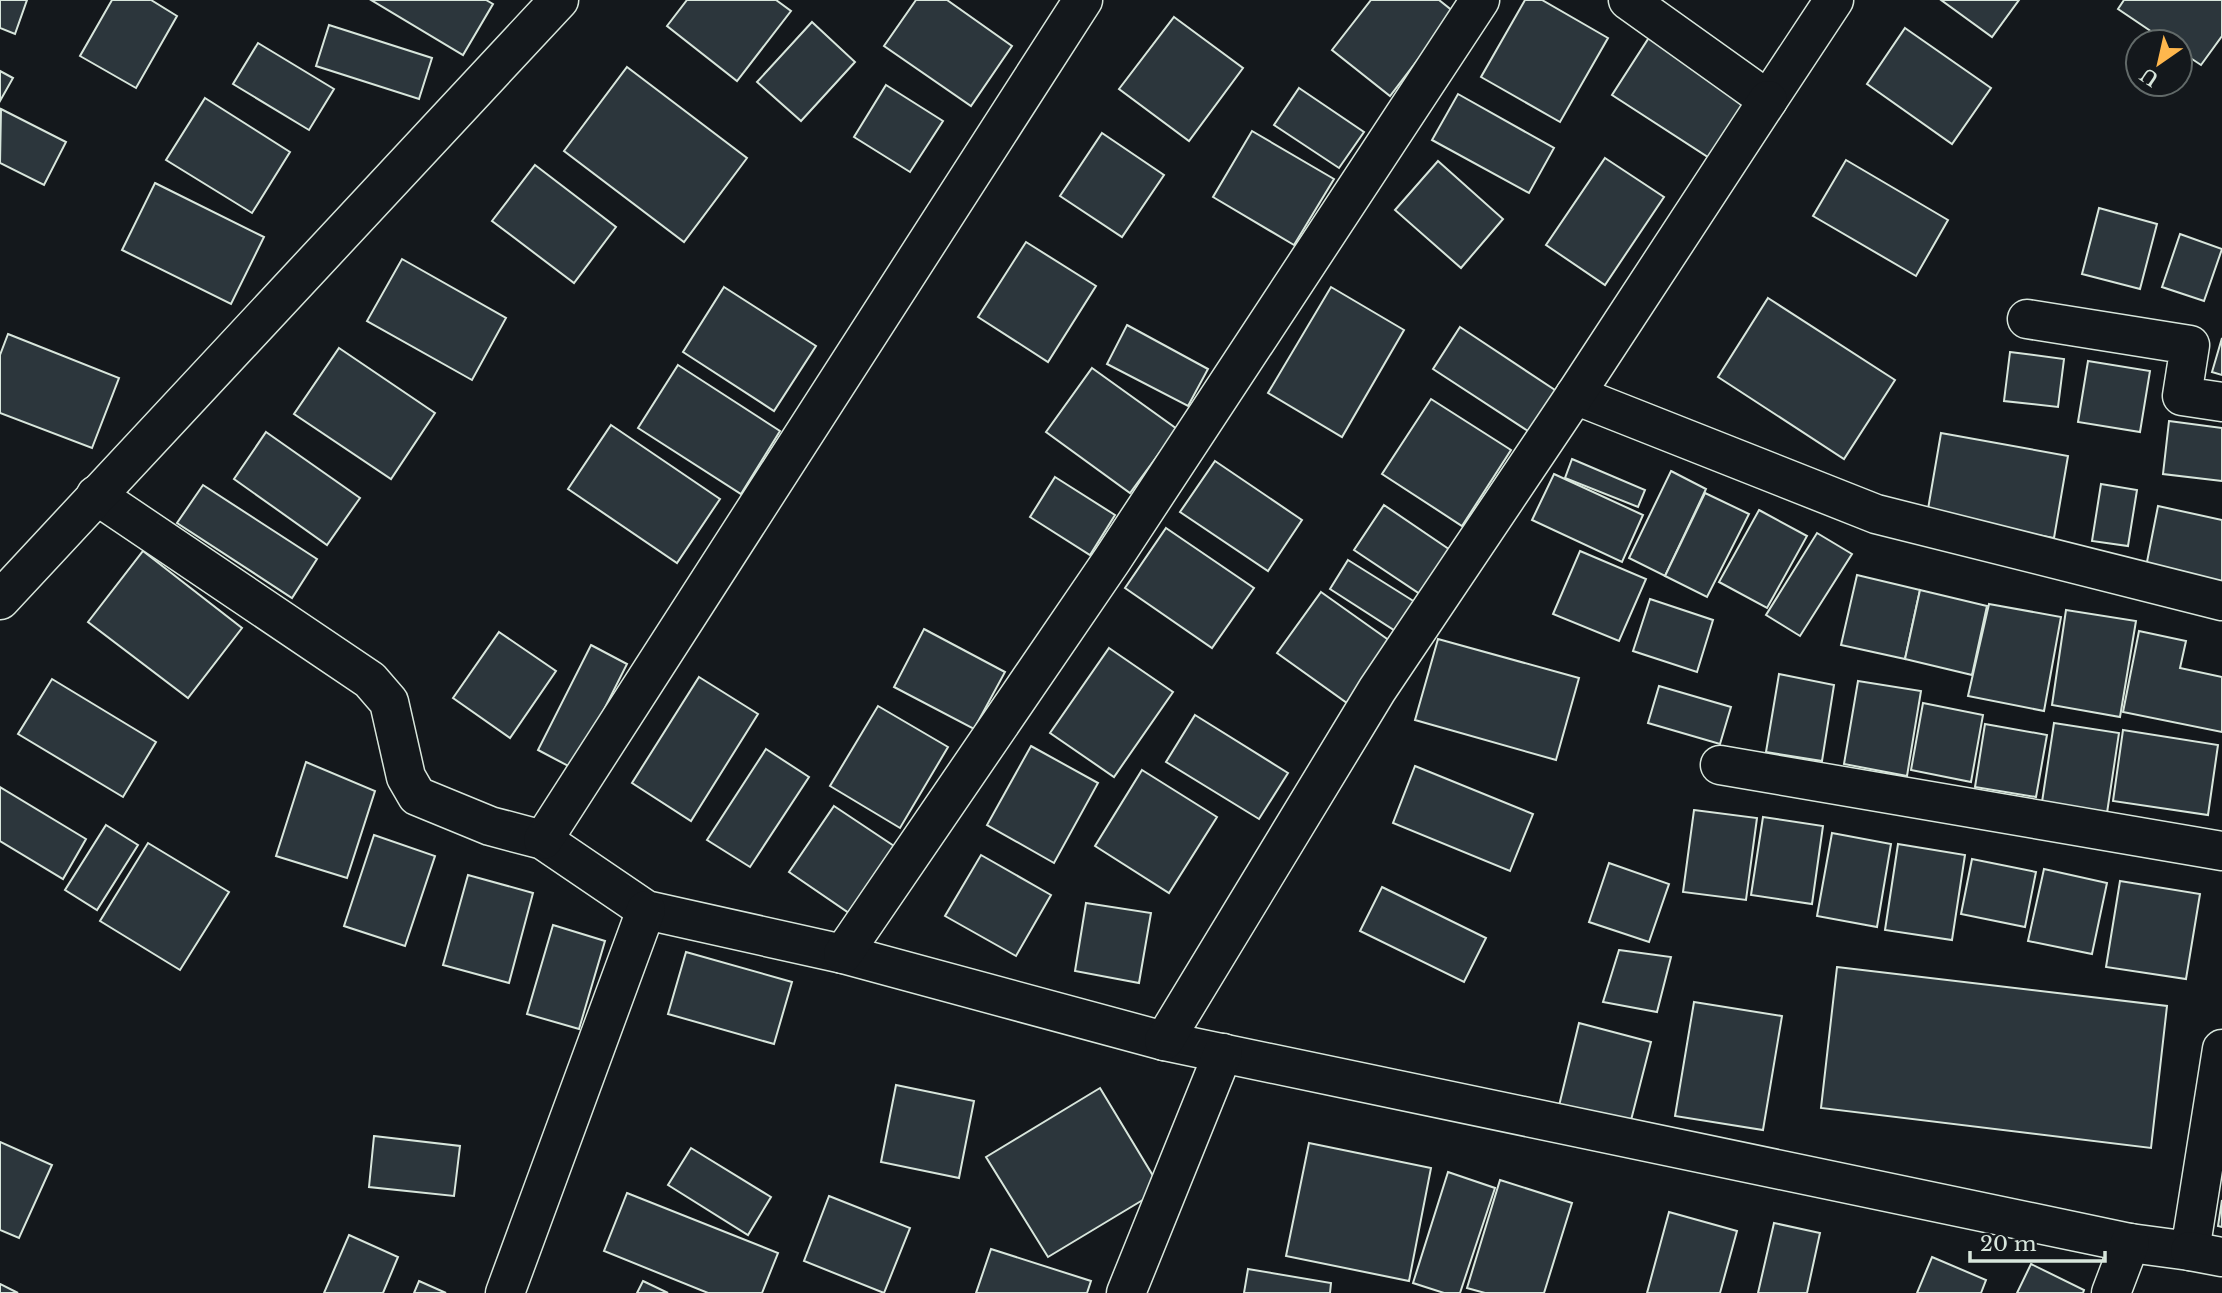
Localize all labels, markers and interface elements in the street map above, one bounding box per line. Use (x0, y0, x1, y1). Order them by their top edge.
north arrow (2124, 28, 2194, 98)
text: U (2136, 62, 2163, 91)
scale bar (1970, 1220, 2105, 1264)
text: 20 m (1980, 1231, 2037, 1257)

